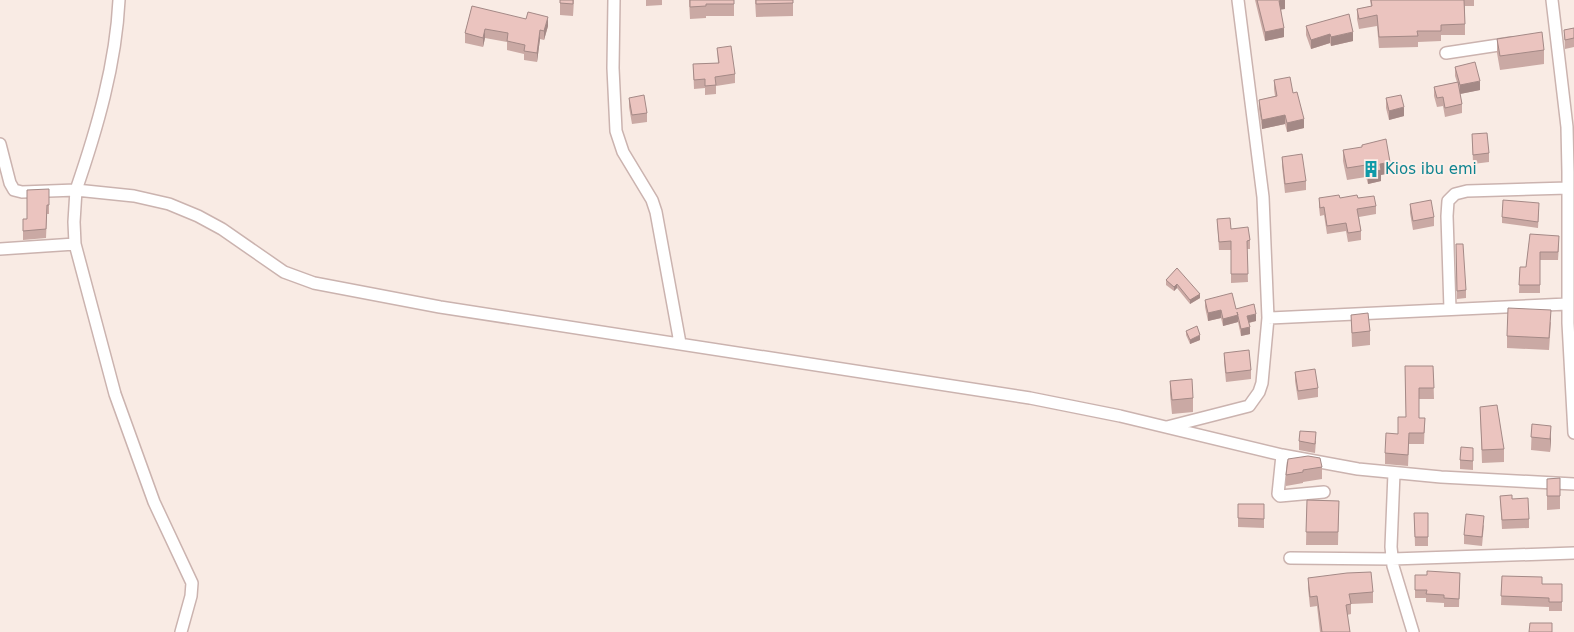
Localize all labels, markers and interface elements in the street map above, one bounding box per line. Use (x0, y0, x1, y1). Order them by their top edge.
building icon: Kios ibu emi (1361, 159, 1381, 179)
place label: Kios ibu emi (1385, 160, 1477, 178)

